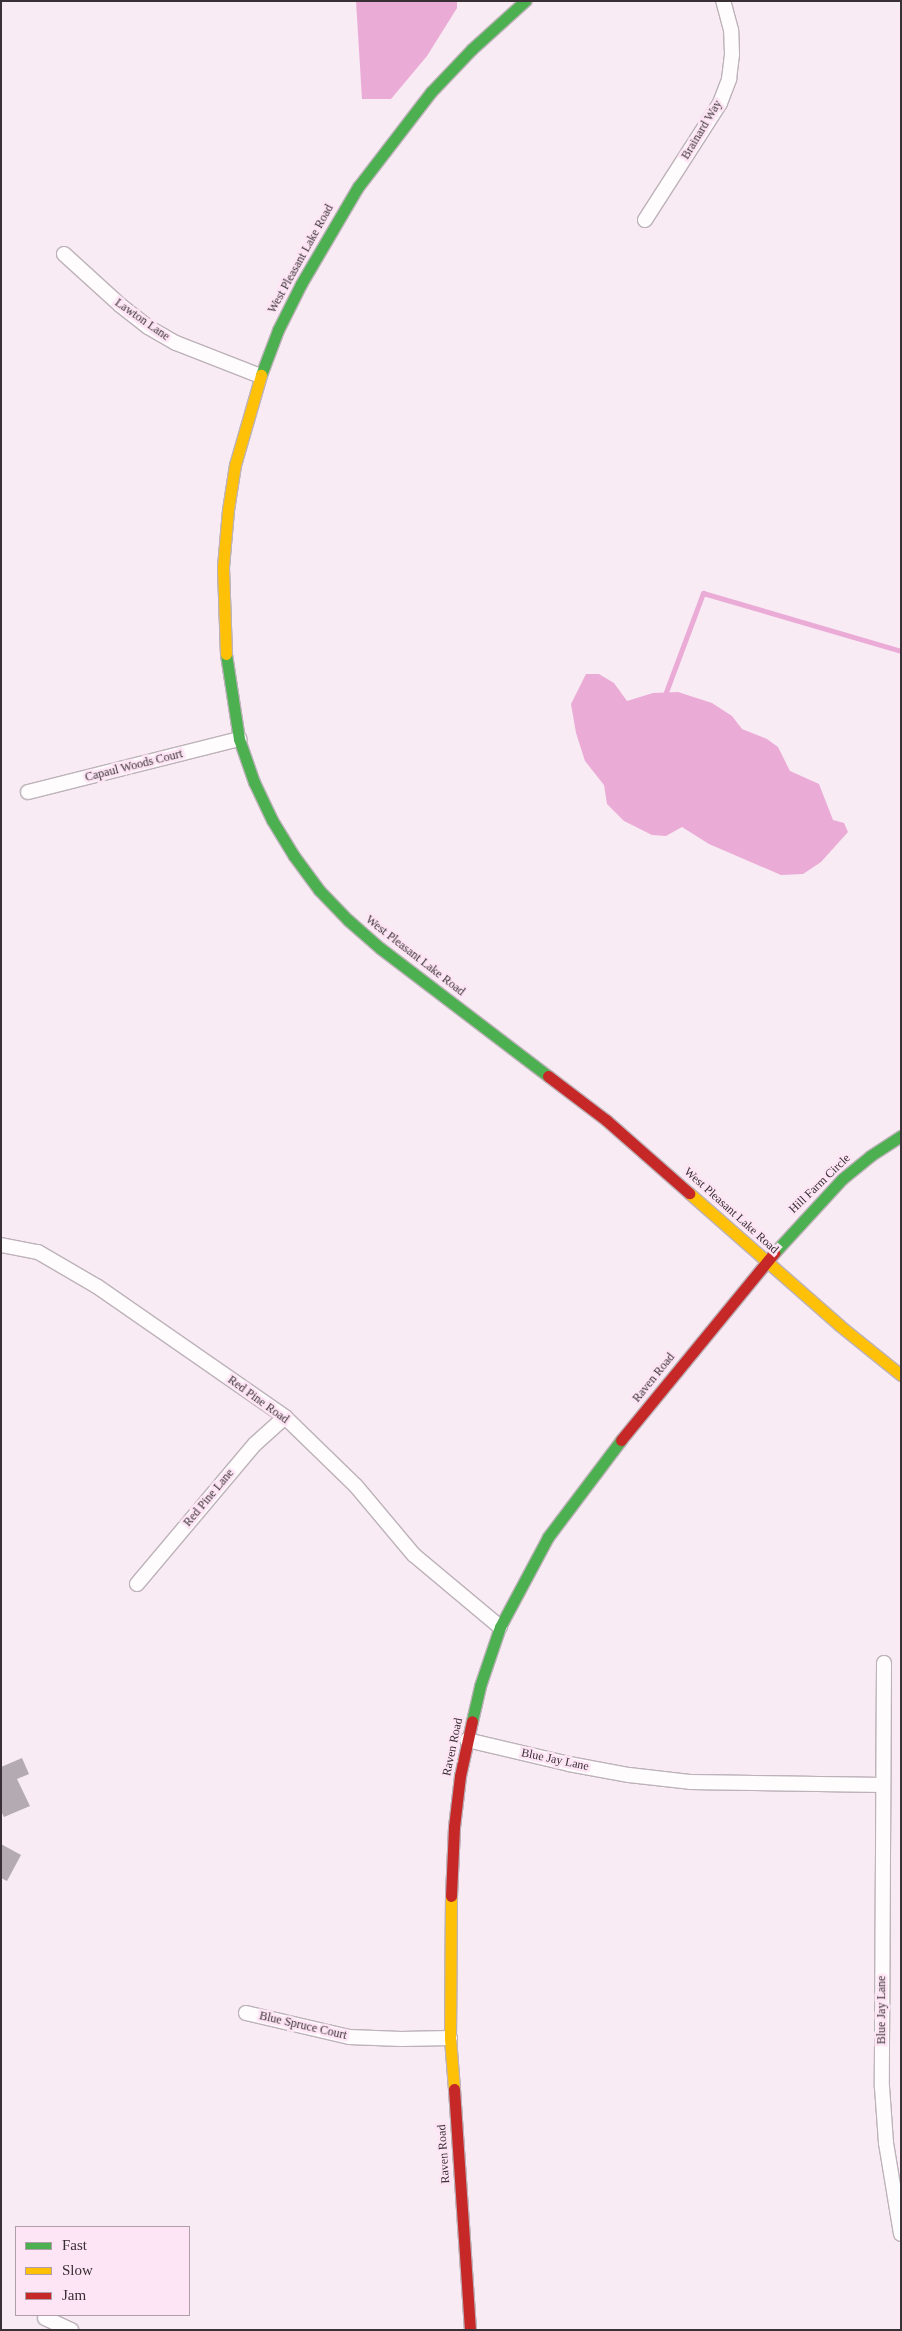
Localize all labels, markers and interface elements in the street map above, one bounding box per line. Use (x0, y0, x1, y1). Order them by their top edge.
street label: Brainard Way (679, 98, 725, 162)
street label: West Pleasant Lake Road (265, 202, 337, 316)
street label: Lawton Lane (112, 296, 172, 344)
street label: Capaul Woods Court (84, 747, 184, 785)
street label: West Pleasant Lake Road (362, 913, 468, 999)
street label: Hill Farm Circle (786, 1151, 854, 1217)
street label: West Pleasant Lake Road (681, 1165, 781, 1257)
street label: Raven Road (630, 1351, 678, 1405)
street label: Red Pine Road (225, 1373, 291, 1427)
street label: Red Pine Lane (181, 1466, 237, 1530)
street label: Raven Road (440, 1717, 466, 1777)
street label: Blue Jay Lane (520, 1746, 590, 1774)
street label: Blue Jay Lane (875, 1976, 889, 2044)
street label: Blue Spruce Court (258, 2009, 348, 2043)
street label: Raven Road (435, 2124, 453, 2184)
legend (15, 2226, 190, 2316)
text: Fast (62, 2237, 87, 2253)
text: Slow (62, 2262, 93, 2278)
text: Jam (62, 2287, 86, 2303)

